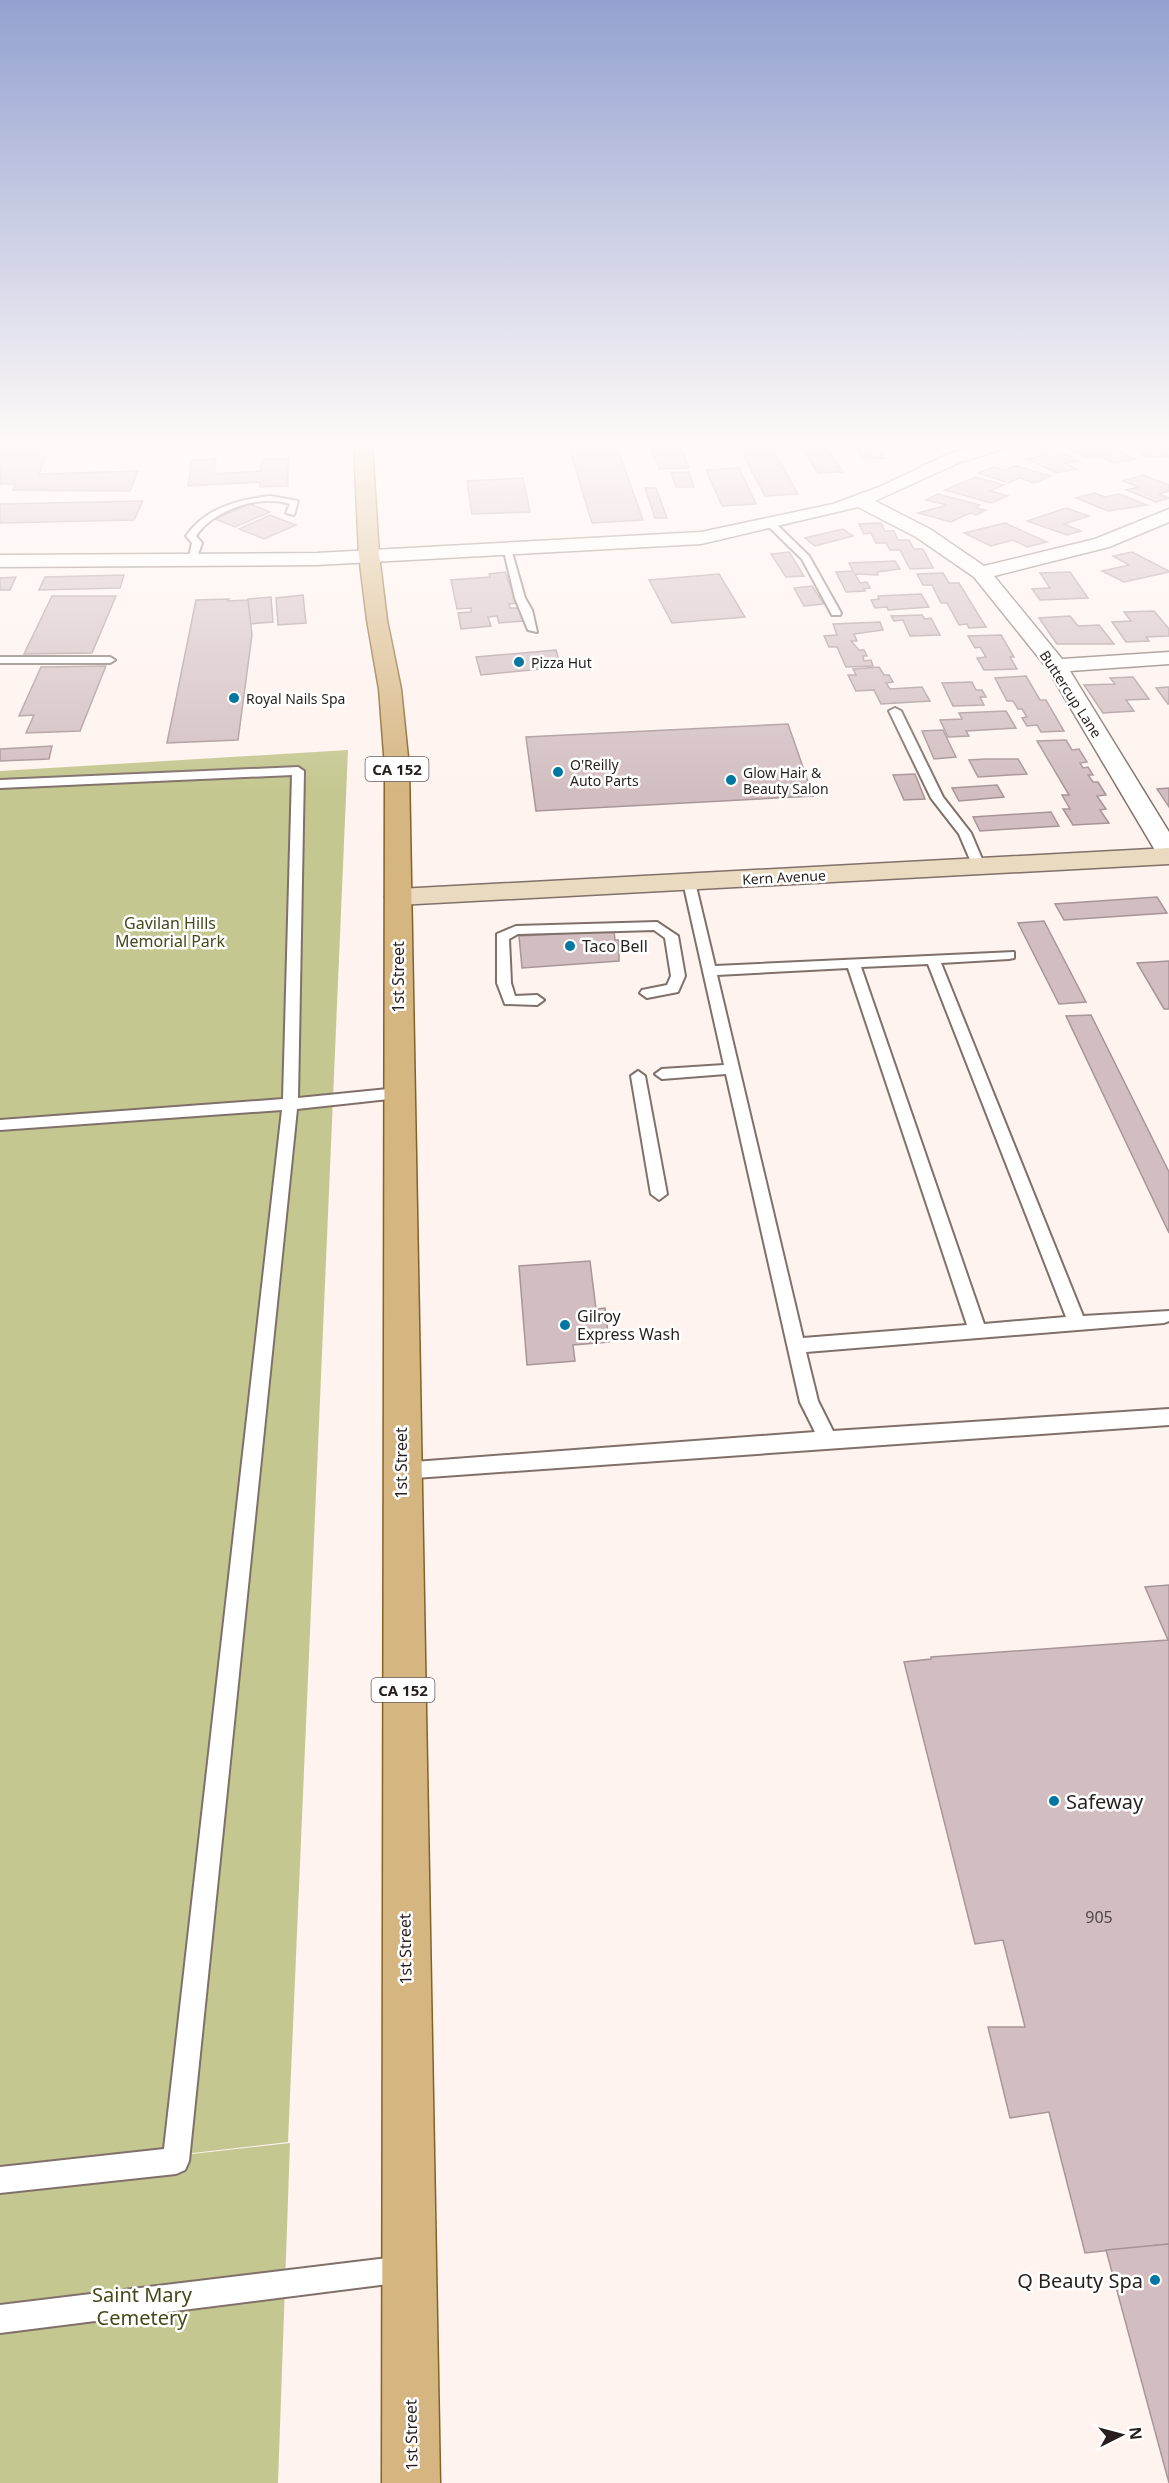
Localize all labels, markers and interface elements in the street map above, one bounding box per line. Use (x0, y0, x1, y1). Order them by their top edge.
street label: Buttercup Lane (1036, 647, 1106, 741)
place label: Pizza Hut (531, 653, 592, 672)
marker: Pizza Hut (512, 655, 526, 669)
place label: Royal Nails Spa (246, 689, 345, 708)
marker: Royal Nails Spa (227, 691, 241, 705)
place label: O'Reilly Auto Parts (570, 755, 639, 790)
road number: CA 152 (366, 757, 428, 781)
place label: Glow Hair & Beauty Salon (743, 763, 829, 798)
marker: O'Reilly Auto Parts (551, 765, 565, 779)
marker: Glow Hair & Beauty Salon (724, 773, 738, 787)
street label: Kern Avenue (742, 865, 826, 889)
park label: Gavilan Hills Memorial Park (115, 912, 225, 952)
place label: Taco Bell (582, 935, 648, 957)
marker: Taco Bell (563, 939, 577, 953)
street label: 1st Street (387, 941, 409, 1013)
place label: Gilroy Express Wash (577, 1305, 680, 1345)
marker: Gilroy Express Wash (558, 1318, 572, 1332)
street label: 1st Street (390, 1427, 412, 1499)
road number: CA 152 (372, 1678, 434, 1702)
place label: Safeway (1066, 1788, 1144, 1815)
marker: Safeway (1047, 1794, 1061, 1808)
house number: 905 (1085, 1906, 1113, 1928)
street label: 1st Street (393, 1913, 417, 1985)
place label: Q Beauty Spa (1017, 2267, 1143, 2294)
marker: Q Beauty Spa (1148, 2273, 1162, 2287)
park label: Saint Mary Cemetery (92, 2281, 193, 2331)
street label: 1st Street (399, 2399, 423, 2471)
north arrow (1091, 2405, 1151, 2465)
text: N (1124, 2426, 1148, 2441)

